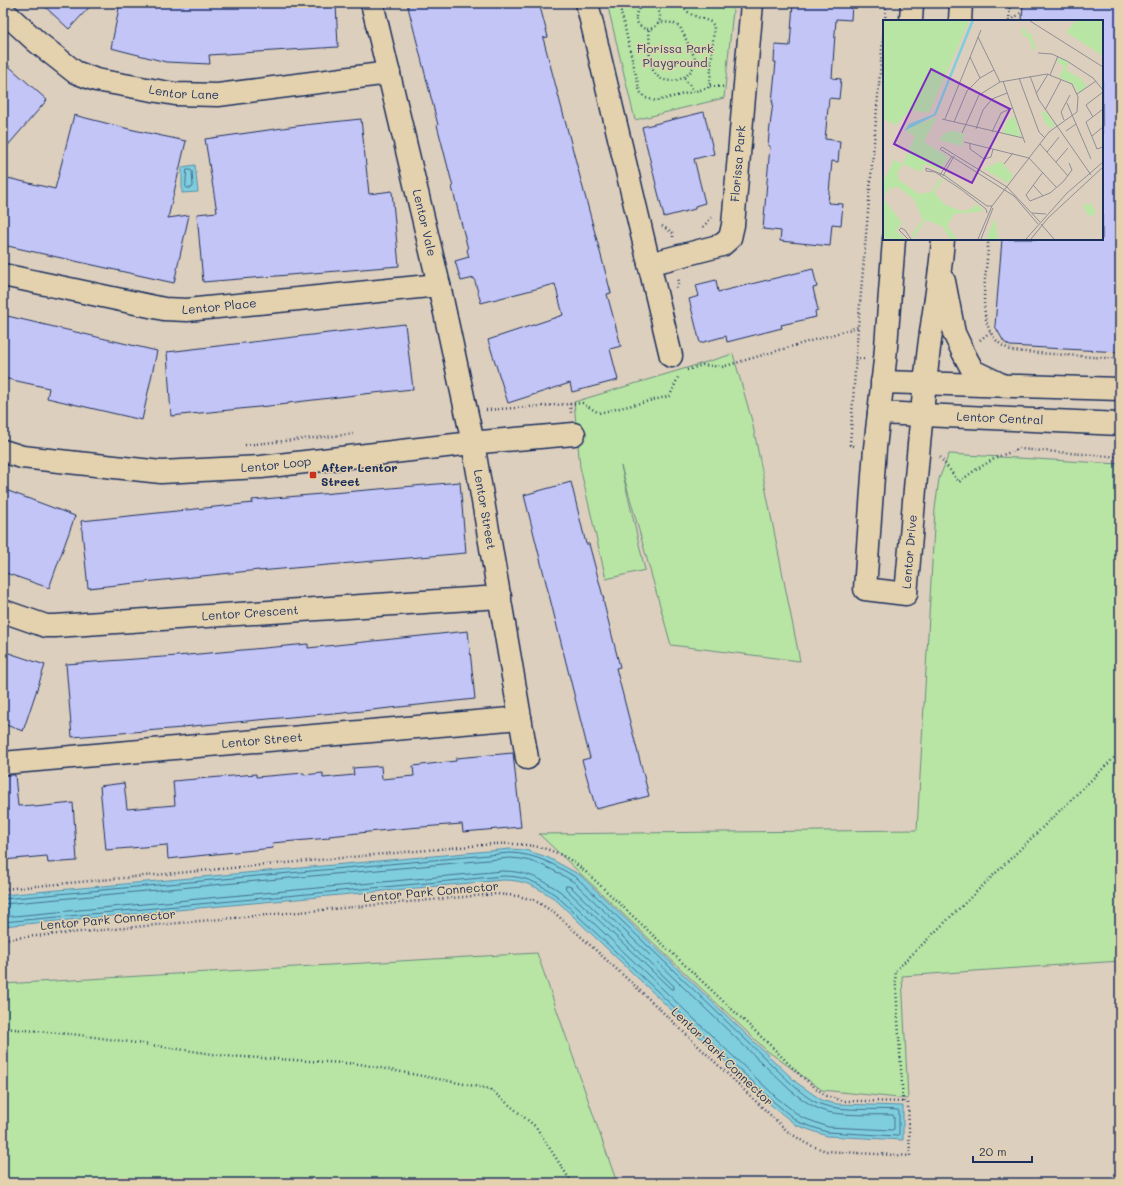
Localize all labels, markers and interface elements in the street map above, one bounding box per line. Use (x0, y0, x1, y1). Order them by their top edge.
inset map (883, 20, 1103, 240)
park label: Florissa Park Playground (637, 40, 713, 70)
street label: Lentor Lane (148, 81, 219, 102)
street label: Florissa Park (726, 125, 749, 202)
street label: Lentor Vale (410, 188, 441, 258)
street label: Lentor Place (182, 294, 257, 317)
street label: Lentor Central (956, 408, 1044, 427)
street label: Lentor Loop (240, 452, 312, 475)
place label: After Lentor Street (321, 459, 397, 489)
street label: Lentor Street (471, 468, 500, 551)
marker: After Lentor Street (308, 470, 318, 480)
street label: Lentor Drive (898, 514, 920, 589)
street label: Lentor Crescent (201, 601, 299, 623)
street label: Lentor Street (221, 728, 303, 751)
street label: Lentor Park Connector (363, 877, 499, 905)
street label: Lentor Park Connector (40, 905, 176, 933)
street label: Lentor Park Connector (668, 1003, 777, 1109)
scale bar (973, 1138, 1032, 1164)
text: 20 m (979, 1143, 1007, 1159)

